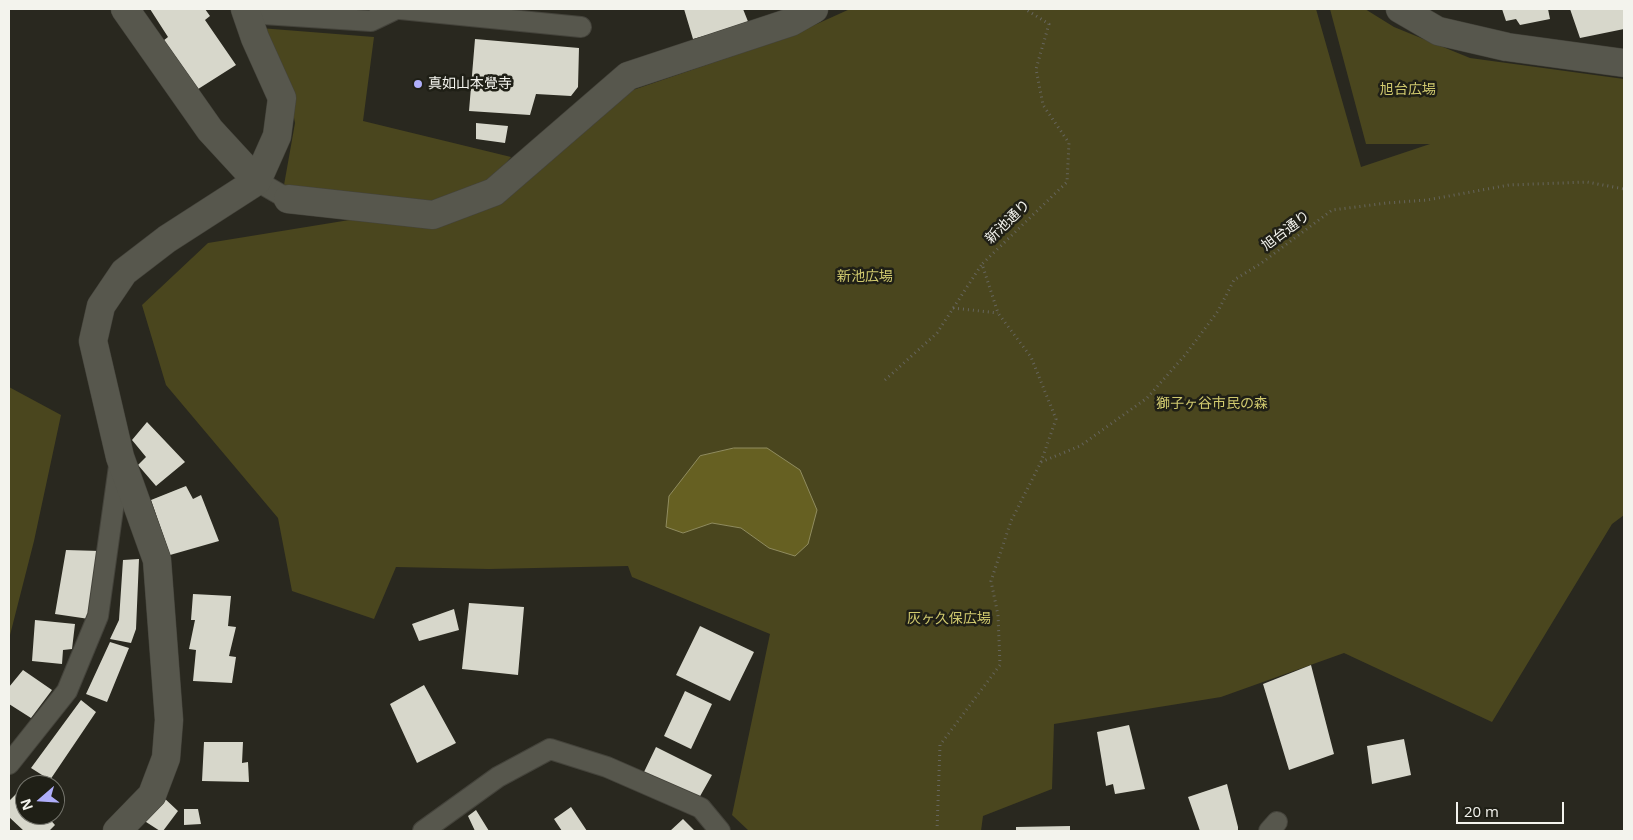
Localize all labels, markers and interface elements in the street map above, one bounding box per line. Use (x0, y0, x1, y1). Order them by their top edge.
place label: 真如山本覺寺 (428, 76, 512, 92)
marker: 真如山本覺寺 (412, 78, 424, 90)
park label: 旭台広場 (1380, 82, 1436, 98)
street label: 新池通り (982, 197, 1034, 247)
street label: 旭台通り (1259, 207, 1313, 255)
park label: 新池広場 (837, 269, 893, 285)
park label: 獅子ヶ谷市民の森 (1156, 396, 1268, 412)
park label: 灰ヶ久保広場 (907, 611, 991, 627)
north arrow (15, 775, 65, 825)
scale bar (1458, 792, 1566, 824)
text: N (15, 796, 37, 813)
text: 20 m (1464, 801, 1499, 821)

